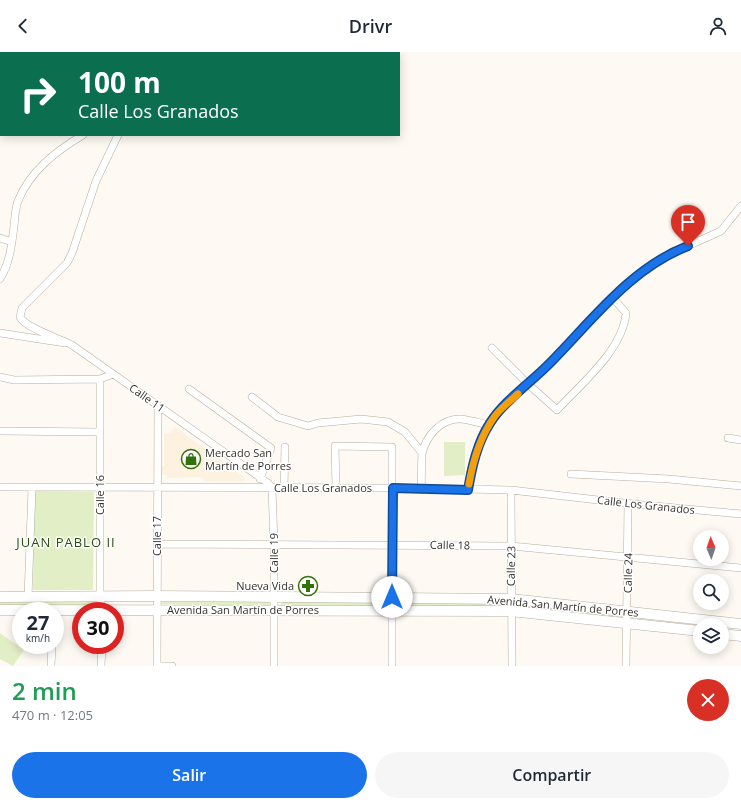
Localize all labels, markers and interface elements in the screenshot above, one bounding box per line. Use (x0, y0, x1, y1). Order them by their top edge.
text: Drivr (349, 14, 392, 38)
icon: back (12, 15, 34, 37)
icon: person (707, 15, 729, 37)
text: 100 m (78, 63, 161, 101)
icon: right (12, 68, 64, 120)
text: Calle Los Granados (78, 99, 239, 123)
pin (671, 205, 705, 246)
icon: arrive (677, 211, 699, 233)
street label: Calle 11 (127, 380, 168, 415)
place label: Mercado San Martín de Porres (205, 445, 291, 473)
shop icon: Mercado San Martín de Porres (180, 448, 202, 470)
street label: Calle 16 (92, 475, 107, 515)
street label: Calle Los Granados (274, 480, 372, 495)
street label: Calle Los Granados (596, 492, 696, 517)
street label: Calle 17 (149, 516, 164, 556)
north arrow (693, 530, 729, 566)
map controls (693, 530, 729, 654)
district label: JUAN PABLO II (14, 533, 116, 551)
street label: Calle 19 (266, 533, 281, 573)
street label: Calle 18 (430, 537, 470, 552)
street label: Calle 23 (503, 546, 518, 586)
street label: Calle 24 (620, 552, 635, 593)
button: search (693, 574, 729, 610)
pharmacy icon: Nueva Vida (297, 575, 319, 597)
position arrow (371, 576, 413, 618)
place label: Nueva Vida (236, 578, 294, 593)
street label: Avenida San Martín de Porres (487, 591, 639, 620)
speed limit sign: 30 (72, 602, 124, 654)
street label: Avenida San Martín de Porres (167, 602, 319, 617)
text: 27 (27, 609, 49, 636)
button: layers (693, 618, 729, 654)
text: km/h (26, 631, 50, 645)
text: 2 min (12, 674, 77, 707)
button: close (687, 679, 729, 721)
text: 470 m · 12:05 (12, 706, 93, 724)
button: Salir (12, 752, 367, 798)
button: Compartir (375, 752, 729, 798)

